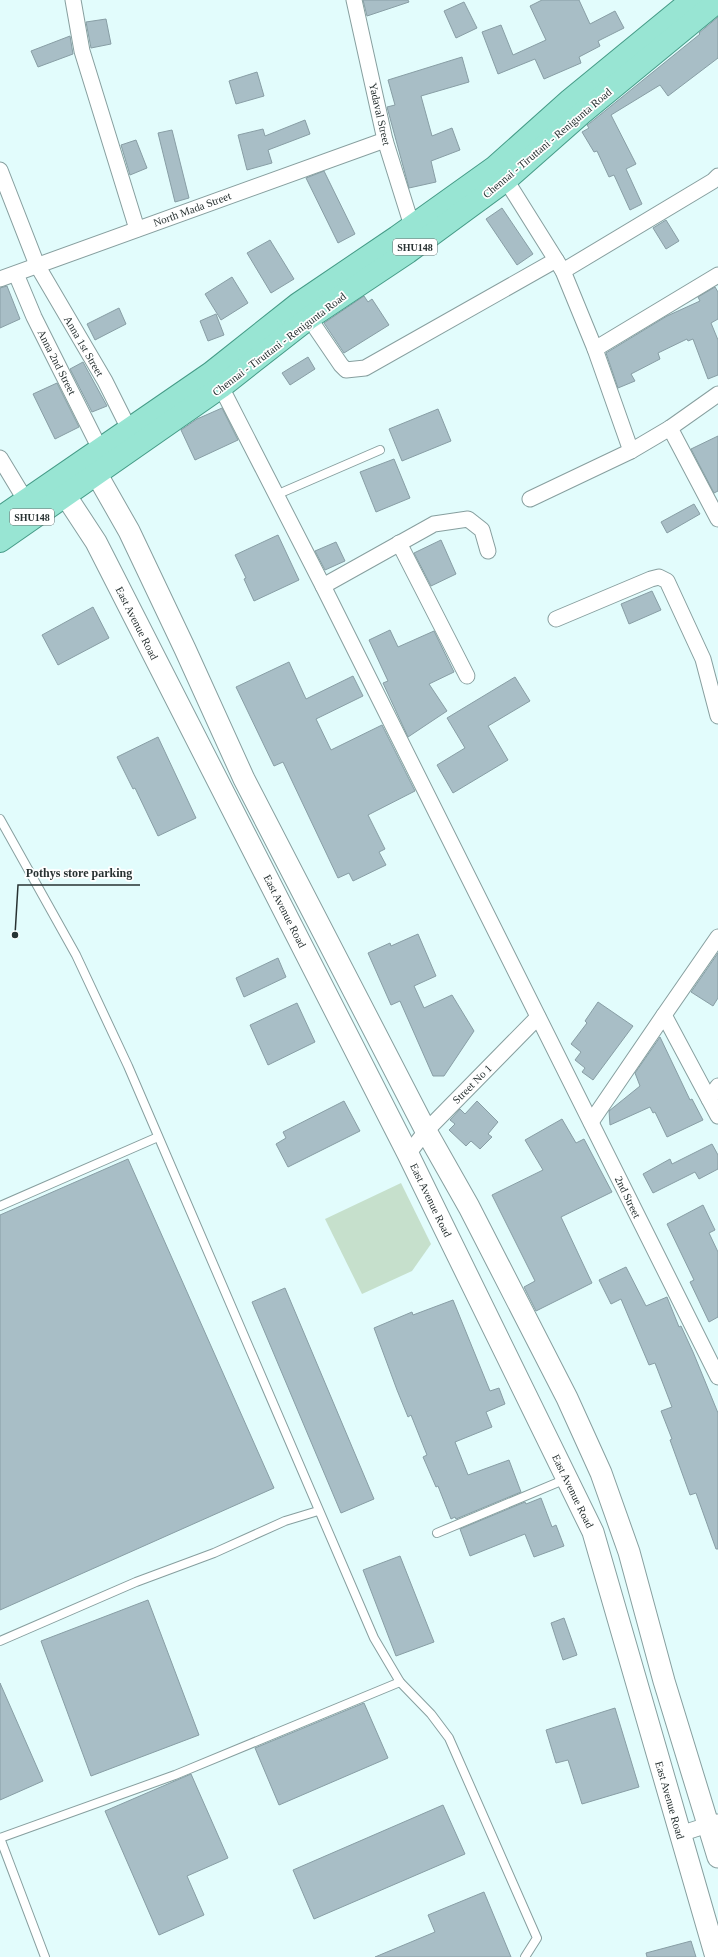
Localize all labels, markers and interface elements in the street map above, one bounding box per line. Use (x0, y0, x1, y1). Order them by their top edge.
street label: Yadaval Street (367, 81, 393, 147)
street label: Chennai - Tiruttani - Renigunta Road (480, 85, 614, 200)
street label: North Mada Street (151, 189, 233, 229)
road number: SHU148 (393, 239, 437, 255)
street label: Chennai - Tiruttani - Renigunta Road (210, 290, 349, 398)
street label: Anna 1st Street (62, 314, 106, 378)
street label: Anna 2nd Street (35, 327, 79, 397)
road number: SHU148 (10, 509, 54, 525)
street label: East Avenue Road (113, 584, 161, 662)
callout: Pothys store parking (18, 861, 140, 885)
text: Pothys store parking (26, 866, 132, 880)
street label: East Avenue Road (261, 872, 309, 950)
street label: Street No 1 (450, 1062, 494, 1106)
street label: East Avenue Road (408, 1161, 454, 1239)
street label: 2nd Street (613, 1174, 643, 1220)
street label: East Avenue Road (550, 1452, 596, 1530)
street label: East Avenue Road (653, 1760, 687, 1841)

